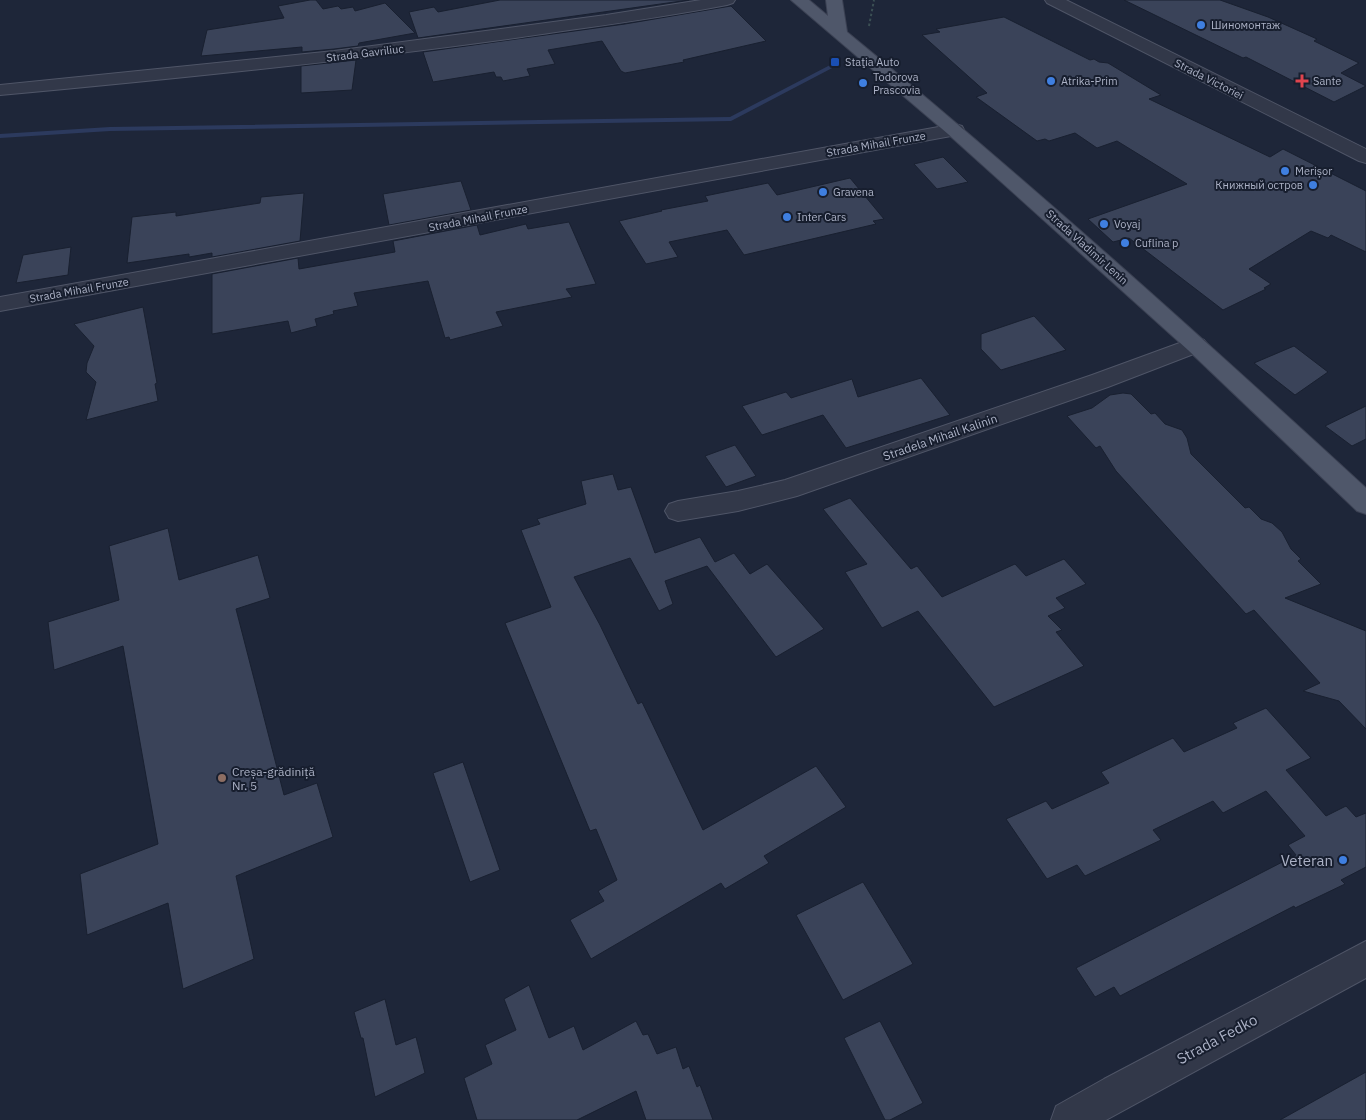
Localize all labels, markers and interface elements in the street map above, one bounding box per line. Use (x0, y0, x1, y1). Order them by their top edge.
place label: Шиномонтаж (1211, 18, 1281, 32)
marker: Шиномонтаж (1195, 19, 1207, 31)
street label: Strada Gavriliuc (325, 41, 405, 65)
place label: Staţia Auto (845, 55, 899, 69)
marker: Staţia Auto (829, 56, 841, 68)
street label: Strada Victoriei (1172, 56, 1246, 102)
place label: Todorova Prascovia (873, 70, 920, 97)
place label: Atrika-Prim (1061, 74, 1118, 88)
marker: Sante (1295, 74, 1309, 88)
place label: Sante (1313, 74, 1341, 88)
marker: Atrika-Prim (1045, 75, 1057, 87)
marker: Todorova Prascovia (857, 77, 869, 89)
street label: Strada Mihail Frunze (825, 128, 927, 160)
place label: Merișor (1295, 164, 1332, 178)
marker: Merișor (1279, 165, 1291, 177)
place label: Книжный остров (1215, 178, 1303, 192)
marker: Книжный остров (1307, 179, 1319, 191)
place label: Gravena (833, 185, 874, 199)
marker: Gravena (817, 186, 829, 198)
street label: Strada Mihail Frunze (427, 202, 529, 234)
street label: Strada Vladimir Lenin (1043, 207, 1131, 287)
place label: Inter Cars (797, 210, 846, 224)
marker: Inter Cars (781, 211, 793, 223)
place label: Voyaj (1114, 217, 1140, 231)
marker: Voyaj (1098, 218, 1110, 230)
place label: Cuflina p (1135, 236, 1178, 250)
marker: Cuflina p (1119, 237, 1131, 249)
street label: Strada Mihail Frunze (28, 274, 130, 306)
street label: Stradela Mihail Kalinin (881, 410, 999, 464)
place label: Creșa-grădiniță Nr. 5 (232, 764, 315, 793)
marker: Creșa-grădiniță Nr. 5 (216, 772, 228, 784)
place label: Veteran (1281, 851, 1333, 870)
marker: Veteran (1337, 854, 1349, 866)
street label: Strada Fedko (1173, 1010, 1261, 1068)

